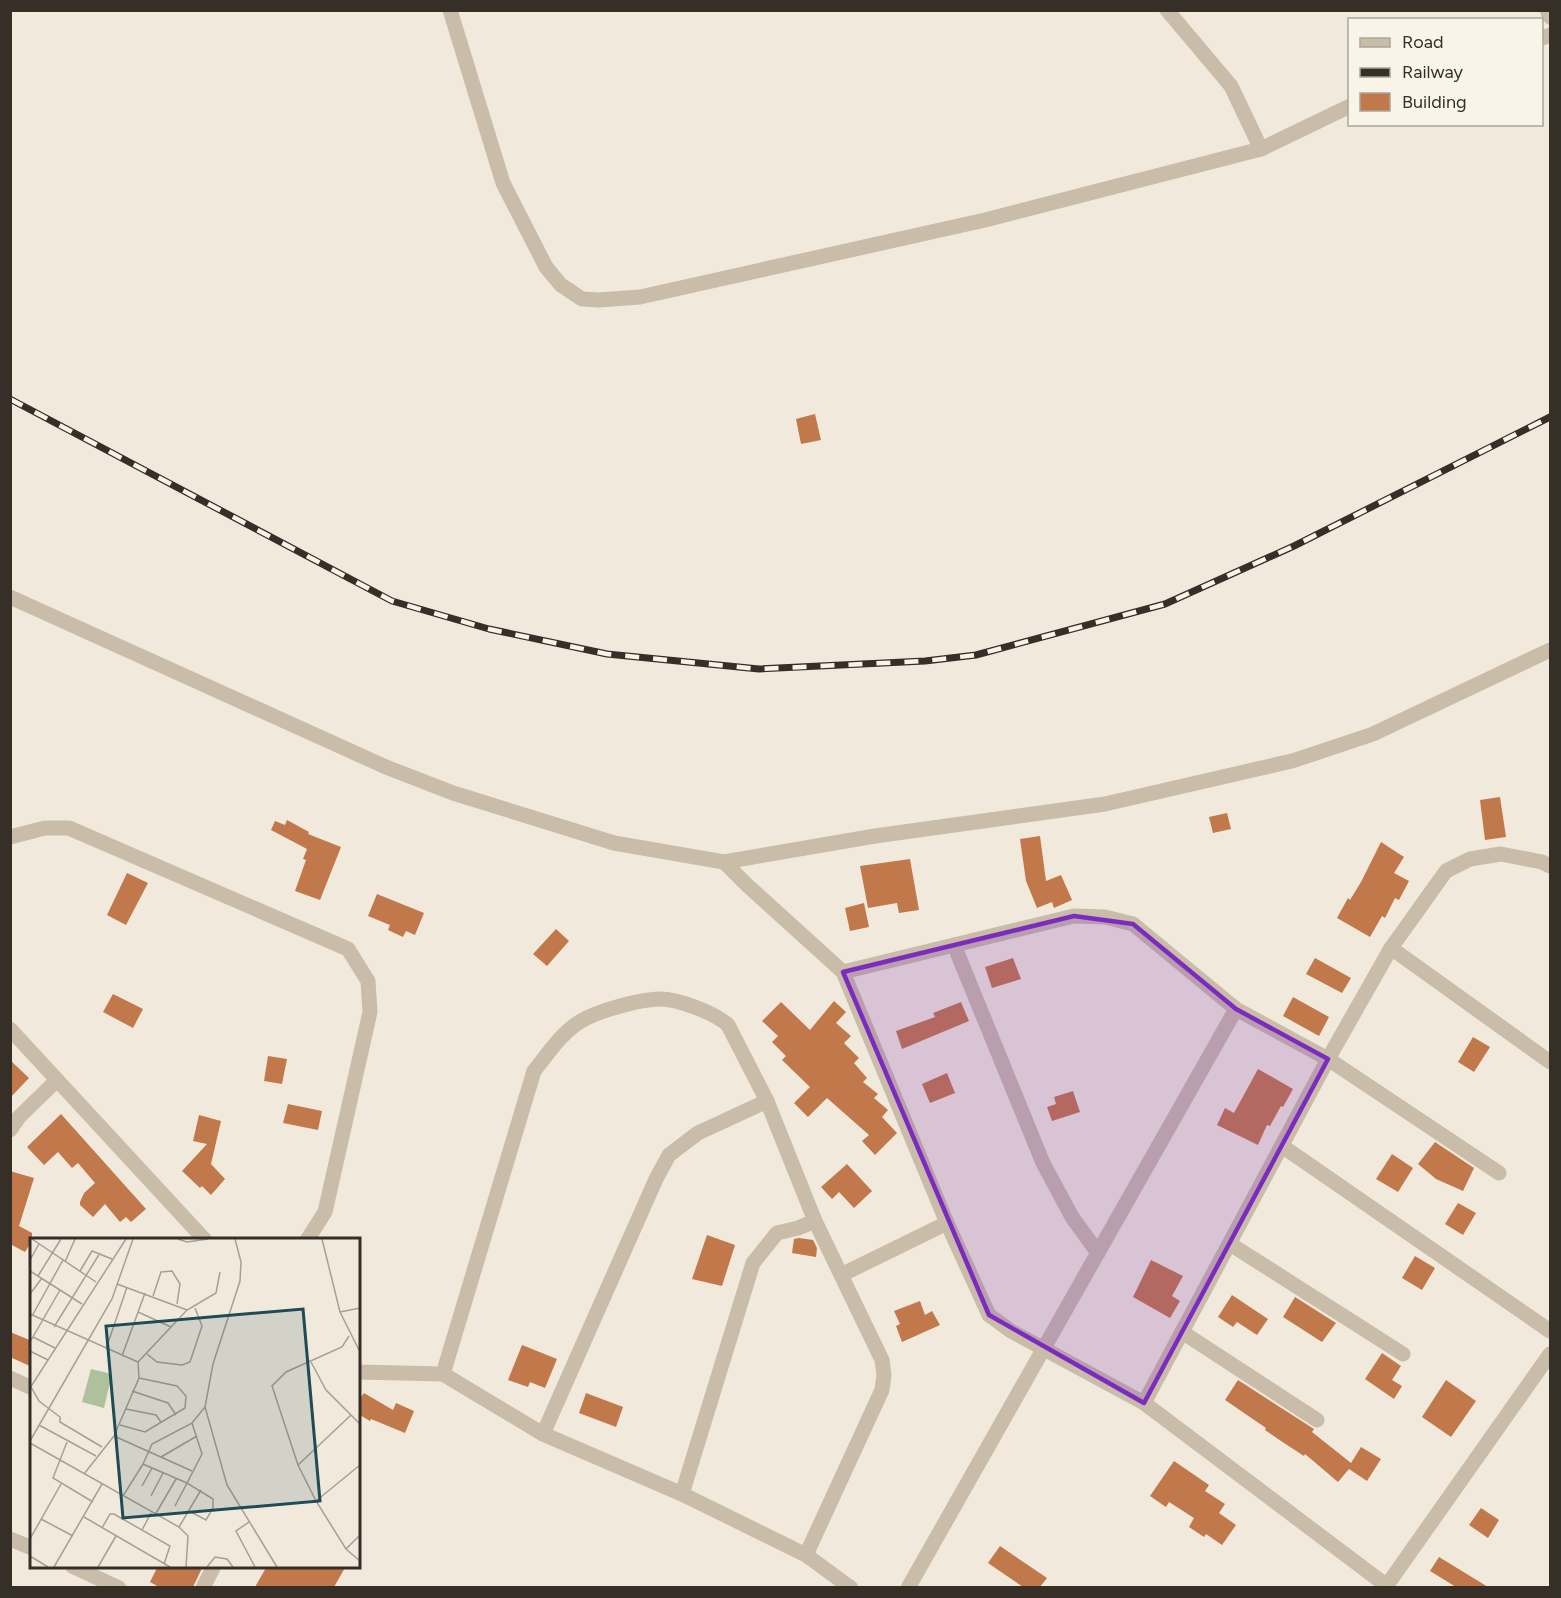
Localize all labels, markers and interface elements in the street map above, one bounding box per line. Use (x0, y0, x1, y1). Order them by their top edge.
legend (1348, 18, 1543, 126)
text: Road (1402, 31, 1443, 53)
text: Railway (1402, 61, 1464, 83)
text: Building (1402, 91, 1467, 113)
inset map (30, 1238, 360, 1568)

